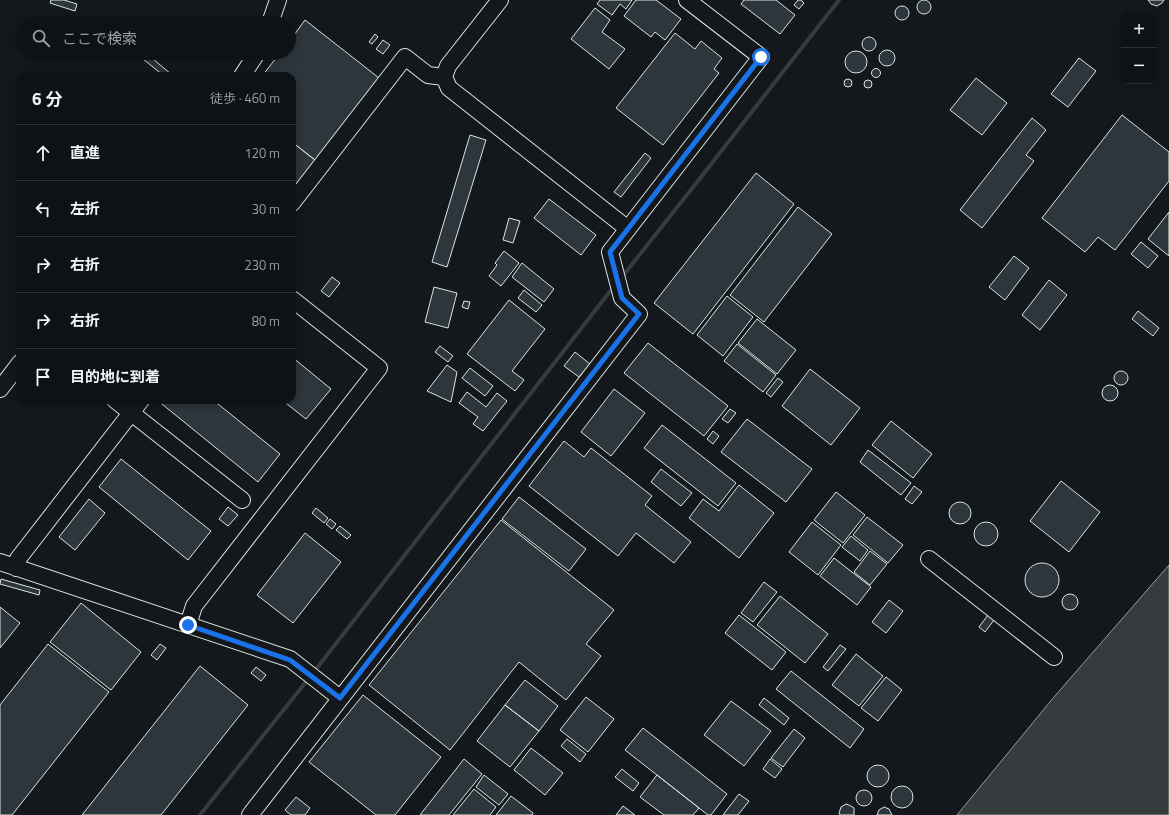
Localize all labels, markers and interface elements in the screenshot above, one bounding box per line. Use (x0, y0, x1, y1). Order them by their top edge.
map controls (1121, 12, 1157, 84)
button: + (1121, 12, 1157, 48)
search box (16, 16, 296, 60)
icon: search (30, 27, 52, 49)
text: ここで検索 (62, 27, 137, 50)
route start (752, 48, 770, 66)
button: − (1121, 48, 1157, 84)
text: 6 分 (32, 86, 62, 112)
text: 徒歩 · 460 m (210, 88, 280, 108)
text: 直進 (70, 141, 100, 164)
icon: ahead (32, 142, 54, 164)
text: 120 m (244, 143, 280, 163)
text: 左折 (70, 197, 100, 220)
icon: left (32, 198, 54, 220)
text: 30 m (252, 199, 280, 219)
text: 右折 (70, 253, 100, 276)
icon: right (32, 254, 54, 276)
text: 230 m (244, 255, 280, 275)
text: 右折 (70, 309, 100, 332)
icon: right (32, 310, 54, 332)
text: 80 m (252, 311, 280, 331)
text: 目的地に到着 (70, 365, 160, 388)
icon: arrive (32, 366, 54, 388)
route end (179, 616, 197, 634)

